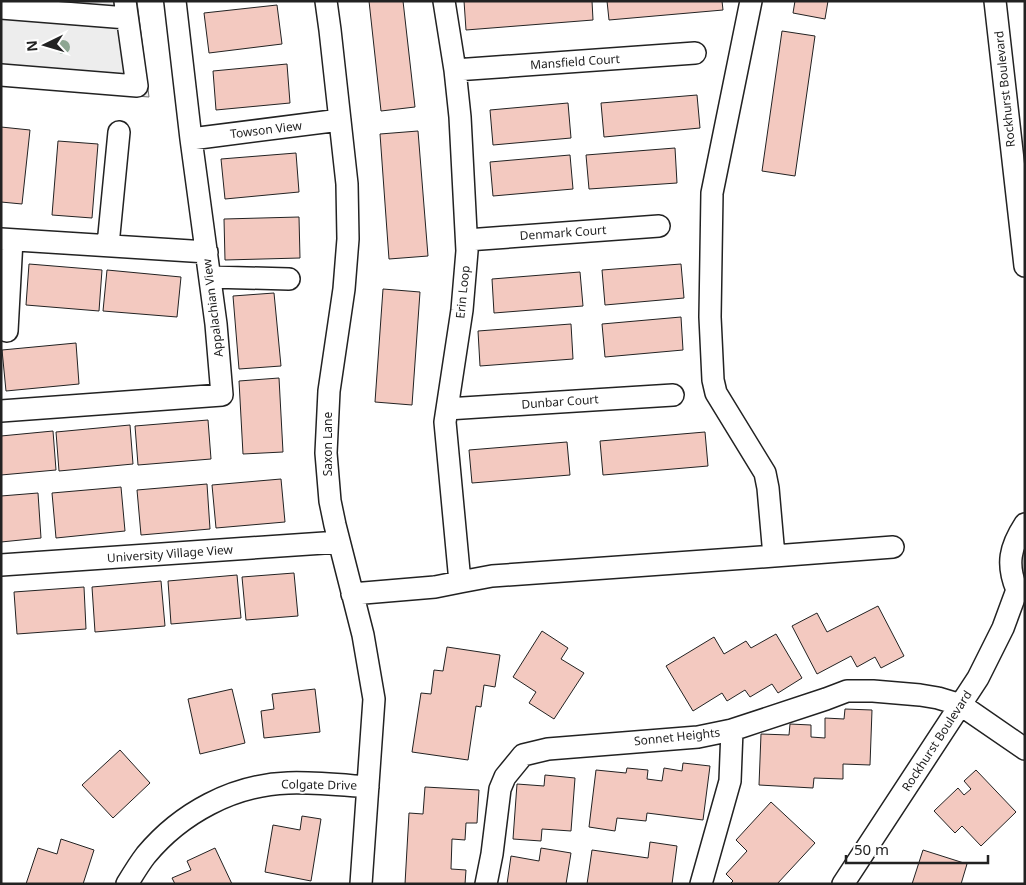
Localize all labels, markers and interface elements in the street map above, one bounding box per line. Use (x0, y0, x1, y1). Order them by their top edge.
north arrow (20, 20, 70, 70)
street label: Rockhurst Boulevard (990, 30, 1019, 148)
text: N (22, 40, 42, 53)
street label: Mansfield Court (530, 50, 621, 73)
street label: Towson View (229, 117, 303, 142)
street label: Denmark Court (519, 221, 608, 244)
street label: Appalachian View (198, 257, 227, 358)
street label: Erin Loop (451, 264, 474, 319)
street label: Dunbar Court (521, 390, 600, 413)
street label: Saxon Lane (319, 412, 336, 476)
street label: University Village View (106, 541, 234, 566)
street label: Rockhurst Boulevard (898, 687, 976, 794)
street label: Sonnet Heights (633, 724, 721, 749)
street label: Colgate Drive (281, 775, 357, 794)
scale bar (846, 832, 988, 864)
text: 50 m (854, 839, 889, 859)

